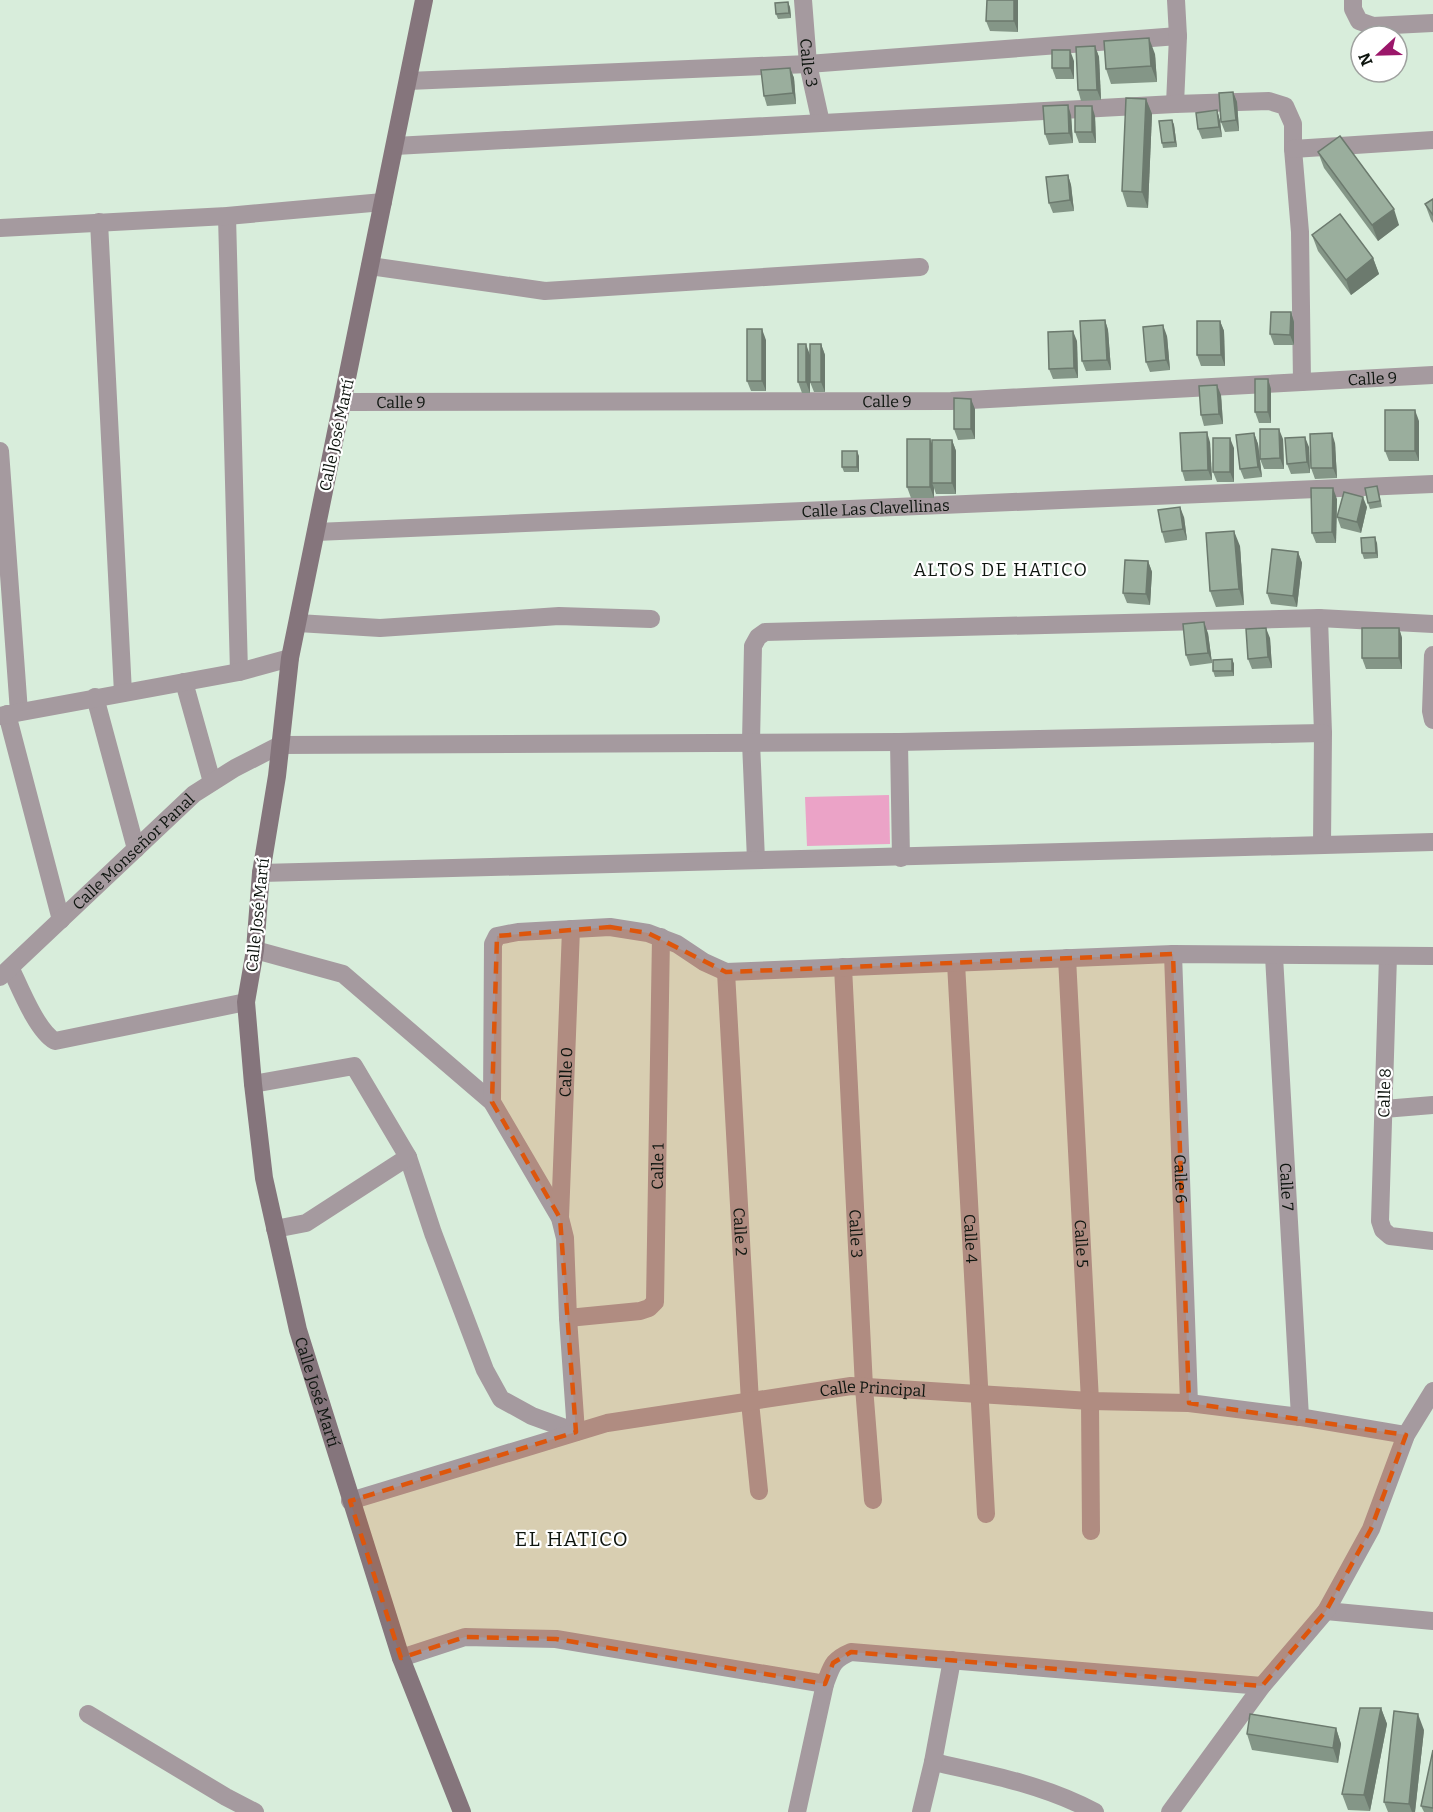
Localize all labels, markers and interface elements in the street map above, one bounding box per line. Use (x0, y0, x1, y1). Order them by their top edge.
north arrow (1349, 24, 1409, 84)
street label: Calle 3 (796, 38, 822, 89)
text: N (1354, 50, 1377, 69)
street label: Calle 9 (1347, 368, 1398, 390)
street label: Calle José Martí (315, 377, 358, 493)
street label: Calle 9 (862, 392, 912, 411)
street label: Calle 9 (376, 393, 426, 412)
street label: Calle Las Clavellinas (801, 496, 950, 521)
district label: ALTOS DE HATICO (913, 559, 1089, 581)
street label: Calle Monseñor Panal (68, 789, 199, 914)
street label: Calle José Martí (242, 857, 273, 973)
street label: Calle 0 (556, 1047, 577, 1098)
street label: Calle 8 (1374, 1068, 1395, 1118)
street label: Calle 1 (648, 1142, 668, 1190)
street label: Calle 6 (1170, 1154, 1191, 1204)
street label: Calle 7 (1276, 1162, 1297, 1211)
street label: Calle 2 (729, 1207, 751, 1256)
street label: Calle 3 (845, 1209, 867, 1259)
street label: Calle 4 (960, 1213, 981, 1264)
street label: Calle 5 (1071, 1219, 1092, 1268)
street label: Calle José Martí (291, 1335, 343, 1450)
street label: Calle Principal (818, 1377, 927, 1401)
district label: EL HATICO (515, 1527, 629, 1551)

